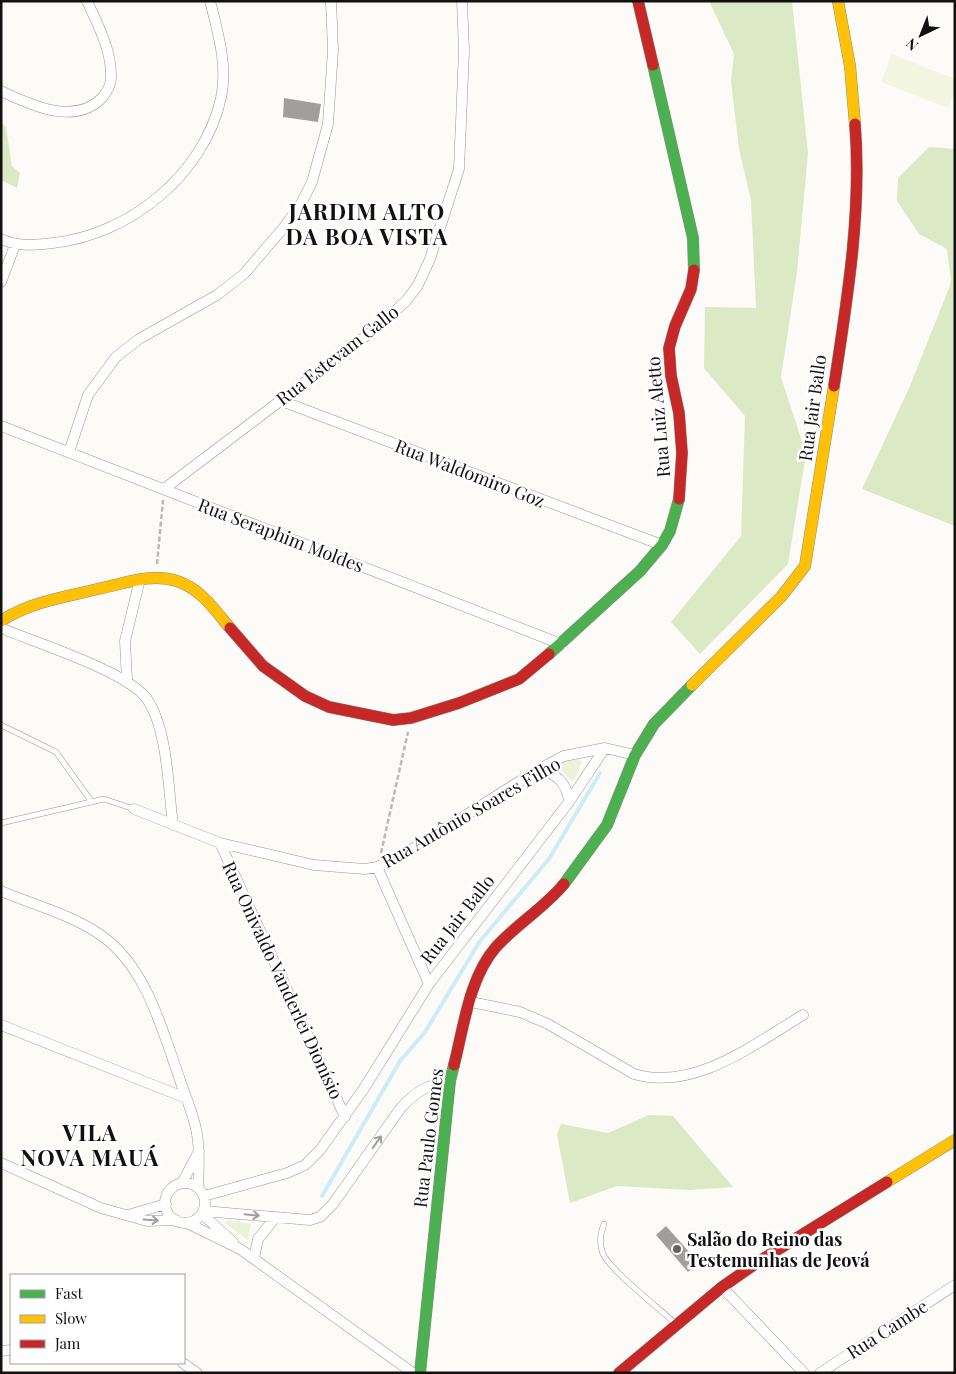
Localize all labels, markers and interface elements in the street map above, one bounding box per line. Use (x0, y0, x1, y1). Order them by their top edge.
north arrow (896, 10, 946, 60)
text: N (902, 34, 922, 55)
district label: JARDIM ALTO DA BOA VISTA (286, 196, 448, 251)
street label: Rua Estevam Gallo (271, 299, 403, 410)
street label: Rua Jair Ballo (793, 353, 831, 463)
street label: Rua Luiz Aletto (641, 355, 675, 479)
street label: Rua Waldomiro Goz (392, 433, 548, 513)
street label: Rua Seraphim Moldes (195, 492, 367, 578)
street label: Rua Antônio Soares Filho (377, 751, 565, 873)
street label: Rua Onivaldo Vanderlei Dionísio (217, 857, 349, 1103)
street label: Rua Jair Ballo (415, 869, 500, 969)
street label: Rua Paulo Gomes (408, 1067, 448, 1209)
district label: VILA NOVA MAUÁ (21, 1117, 159, 1172)
one-way arrow (372, 1135, 382, 1149)
one-way arrow (244, 1211, 260, 1220)
one-way arrow (143, 1216, 159, 1225)
place label: Salão do Reino das Testemunhas de Jeová (687, 1227, 870, 1272)
marker: Salão do Reino das Testemunhas de Jeová (671, 1243, 683, 1255)
legend (10, 1274, 185, 1364)
text: Fast (55, 1283, 84, 1303)
street label: Rua Cambe (842, 1294, 932, 1364)
text: Slow (55, 1308, 87, 1328)
text: Jam (54, 1333, 81, 1353)

